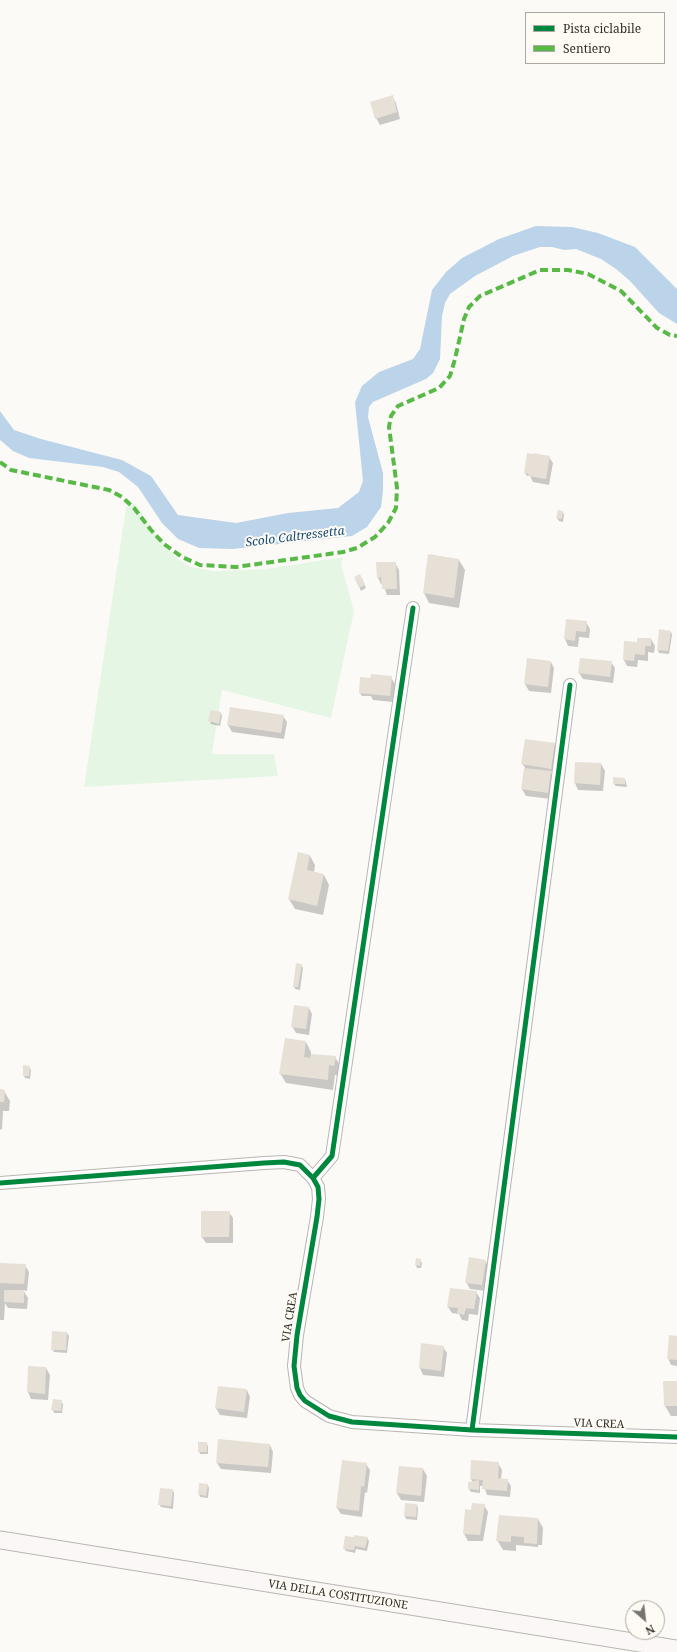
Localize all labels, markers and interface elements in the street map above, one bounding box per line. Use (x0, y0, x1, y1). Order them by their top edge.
legend (525, 12, 665, 64)
text: Pista ciclabile (563, 20, 641, 37)
text: Sentiero (563, 40, 611, 57)
water label: Scolo Caltressetta (245, 524, 345, 550)
street label: VIA CREA (280, 1291, 300, 1343)
street label: VIA CREA (573, 1417, 625, 1431)
street label: VIA DELLA COSTITUZIONE (267, 1577, 409, 1613)
north arrow (625, 1600, 665, 1640)
text: N (643, 1621, 658, 1639)

